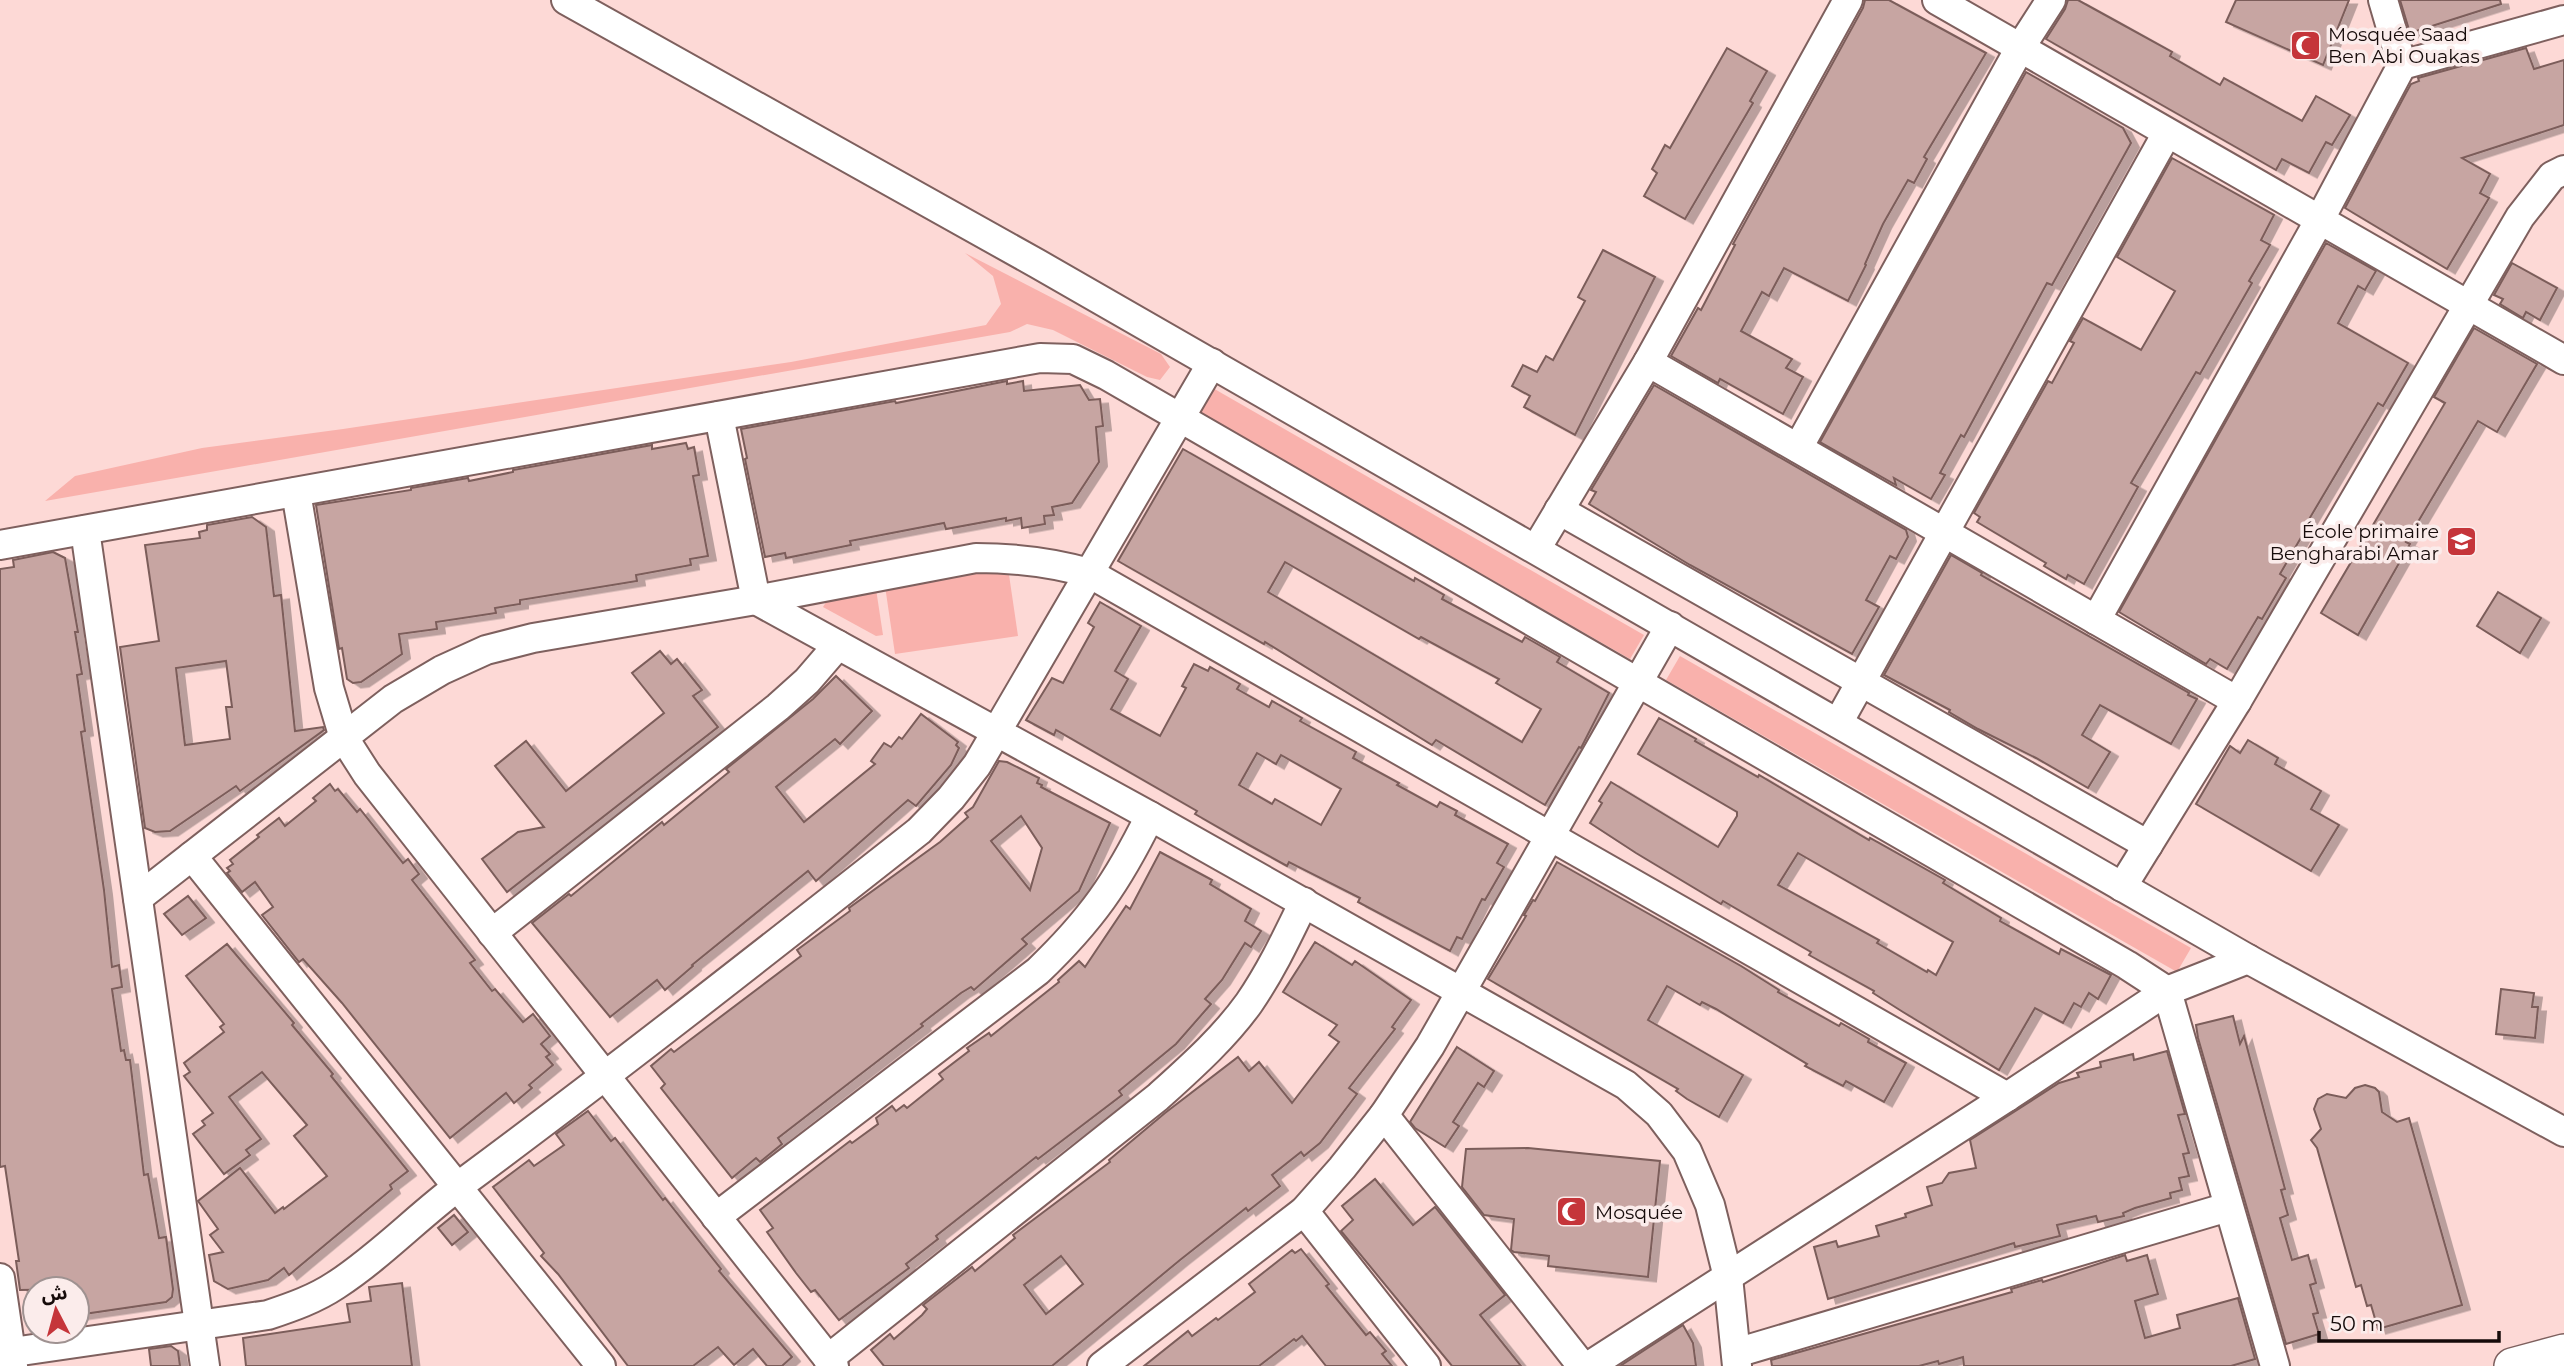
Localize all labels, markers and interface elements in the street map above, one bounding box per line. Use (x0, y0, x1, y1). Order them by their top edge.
place label: Mosquée Saad Ben Abi Ouakas (2328, 23, 2480, 68)
mosque icon: Mosquée Saad Ben Abi Ouakas (2288, 28, 2322, 62)
place label: École primaire Bengharabi Amar (2270, 520, 2439, 565)
school or university icon: École primaire Bengharabi Amar (2445, 525, 2479, 559)
mosque icon: Mosquée (1555, 1195, 1589, 1229)
place label: Mosquée (1595, 1201, 1683, 1224)
north arrow (21, 1275, 91, 1345)
text: ش (40, 1281, 68, 1306)
scale bar (2319, 1300, 2499, 1344)
text: 50 m (2330, 1311, 2384, 1336)

